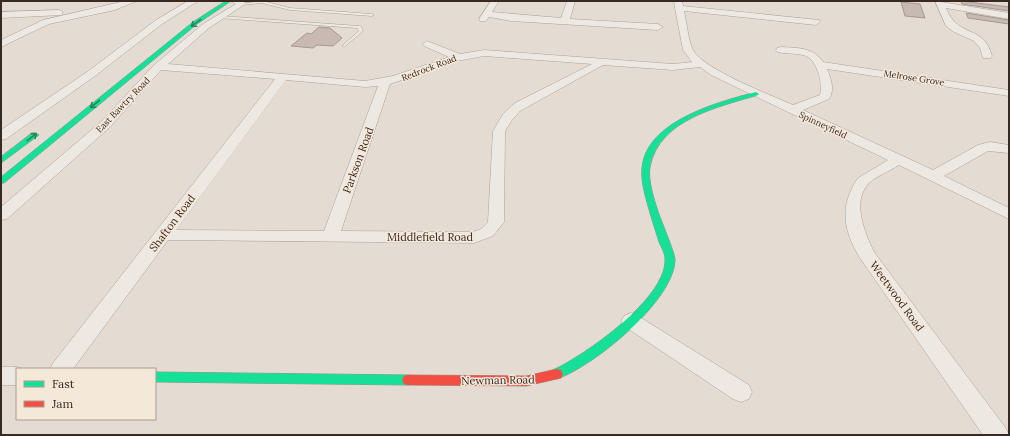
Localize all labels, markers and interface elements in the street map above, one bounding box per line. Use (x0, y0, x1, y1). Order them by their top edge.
one-way arrow (191, 19, 202, 27)
street label: Redrock Road (400, 52, 458, 83)
street label: Melrose Grove (883, 67, 945, 88)
street label: East Bawtry Road (93, 74, 152, 135)
one-way arrow (90, 100, 101, 109)
street label: Spinneyfield (797, 109, 850, 141)
street label: Parkson Road (340, 125, 377, 195)
one-way arrow (26, 133, 37, 141)
street label: Shafton Road (146, 191, 198, 254)
street label: Middlefield Road (387, 230, 473, 244)
street label: Weetwood Road (867, 258, 927, 334)
legend (16, 368, 156, 420)
street label: Newman Road (461, 372, 535, 388)
text: Fast (52, 376, 75, 391)
text: Jam (51, 396, 73, 411)

